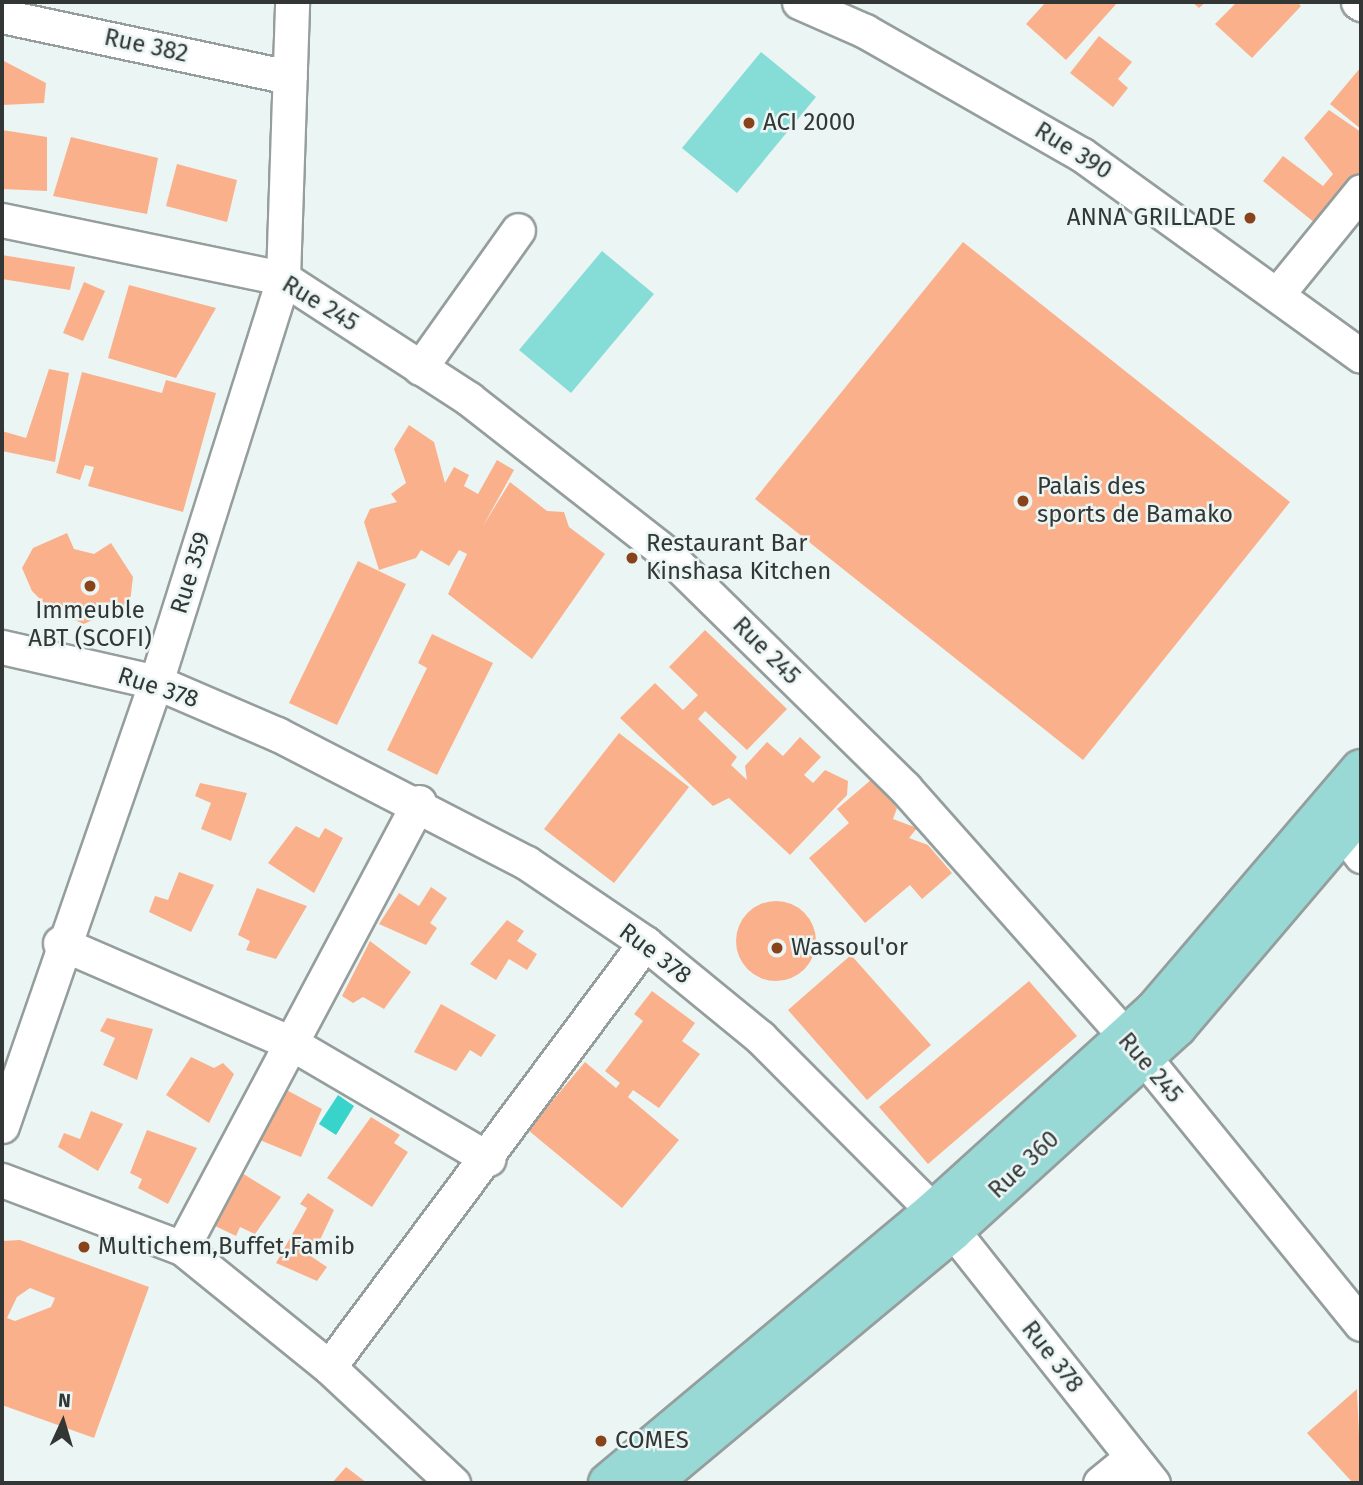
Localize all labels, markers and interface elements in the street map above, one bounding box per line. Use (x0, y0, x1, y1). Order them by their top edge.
street label: Rue 382 (102, 23, 190, 69)
place label: ACI 2000 (763, 109, 855, 137)
marker: ACI 2000 (741, 115, 757, 131)
street label: Rue 390 (1029, 116, 1117, 186)
place label: ANNA GRILLADE (1067, 204, 1236, 232)
marker: ANNA GRILLADE (1242, 210, 1258, 226)
street label: Rue 245 (277, 270, 363, 338)
place label: Palais des sports de Bamako (1037, 473, 1233, 529)
marker: Palais des sports de Bamako (1015, 493, 1031, 509)
street label: Rue 359 (165, 529, 217, 617)
place label: Restaurant Bar Kinshasa Kitchen (646, 530, 831, 586)
marker: Restaurant Bar Kinshasa Kitchen (624, 550, 640, 566)
marker: Immeuble ABT (SCOFI) (82, 578, 98, 594)
place label: Immeuble ABT (SCOFI) (28, 597, 152, 653)
street label: Rue 245 (726, 611, 806, 691)
street label: Rue 378 (114, 661, 202, 715)
street label: Rue 378 (613, 917, 697, 991)
place label: Wassoul'or (791, 934, 908, 962)
marker: Wassoul'or (769, 940, 785, 956)
street label: Rue 245 (1112, 1027, 1188, 1109)
street label: Rue 360 (983, 1125, 1065, 1205)
place label: Multichem,Buffet,Famib (98, 1233, 355, 1261)
marker: Multichem,Buffet,Famib (76, 1239, 92, 1255)
street label: Rue 378 (1015, 1315, 1089, 1399)
north arrow (28, 1387, 98, 1457)
text: N (57, 1389, 72, 1412)
place label: COMES (615, 1427, 689, 1455)
marker: COMES (593, 1433, 609, 1449)

